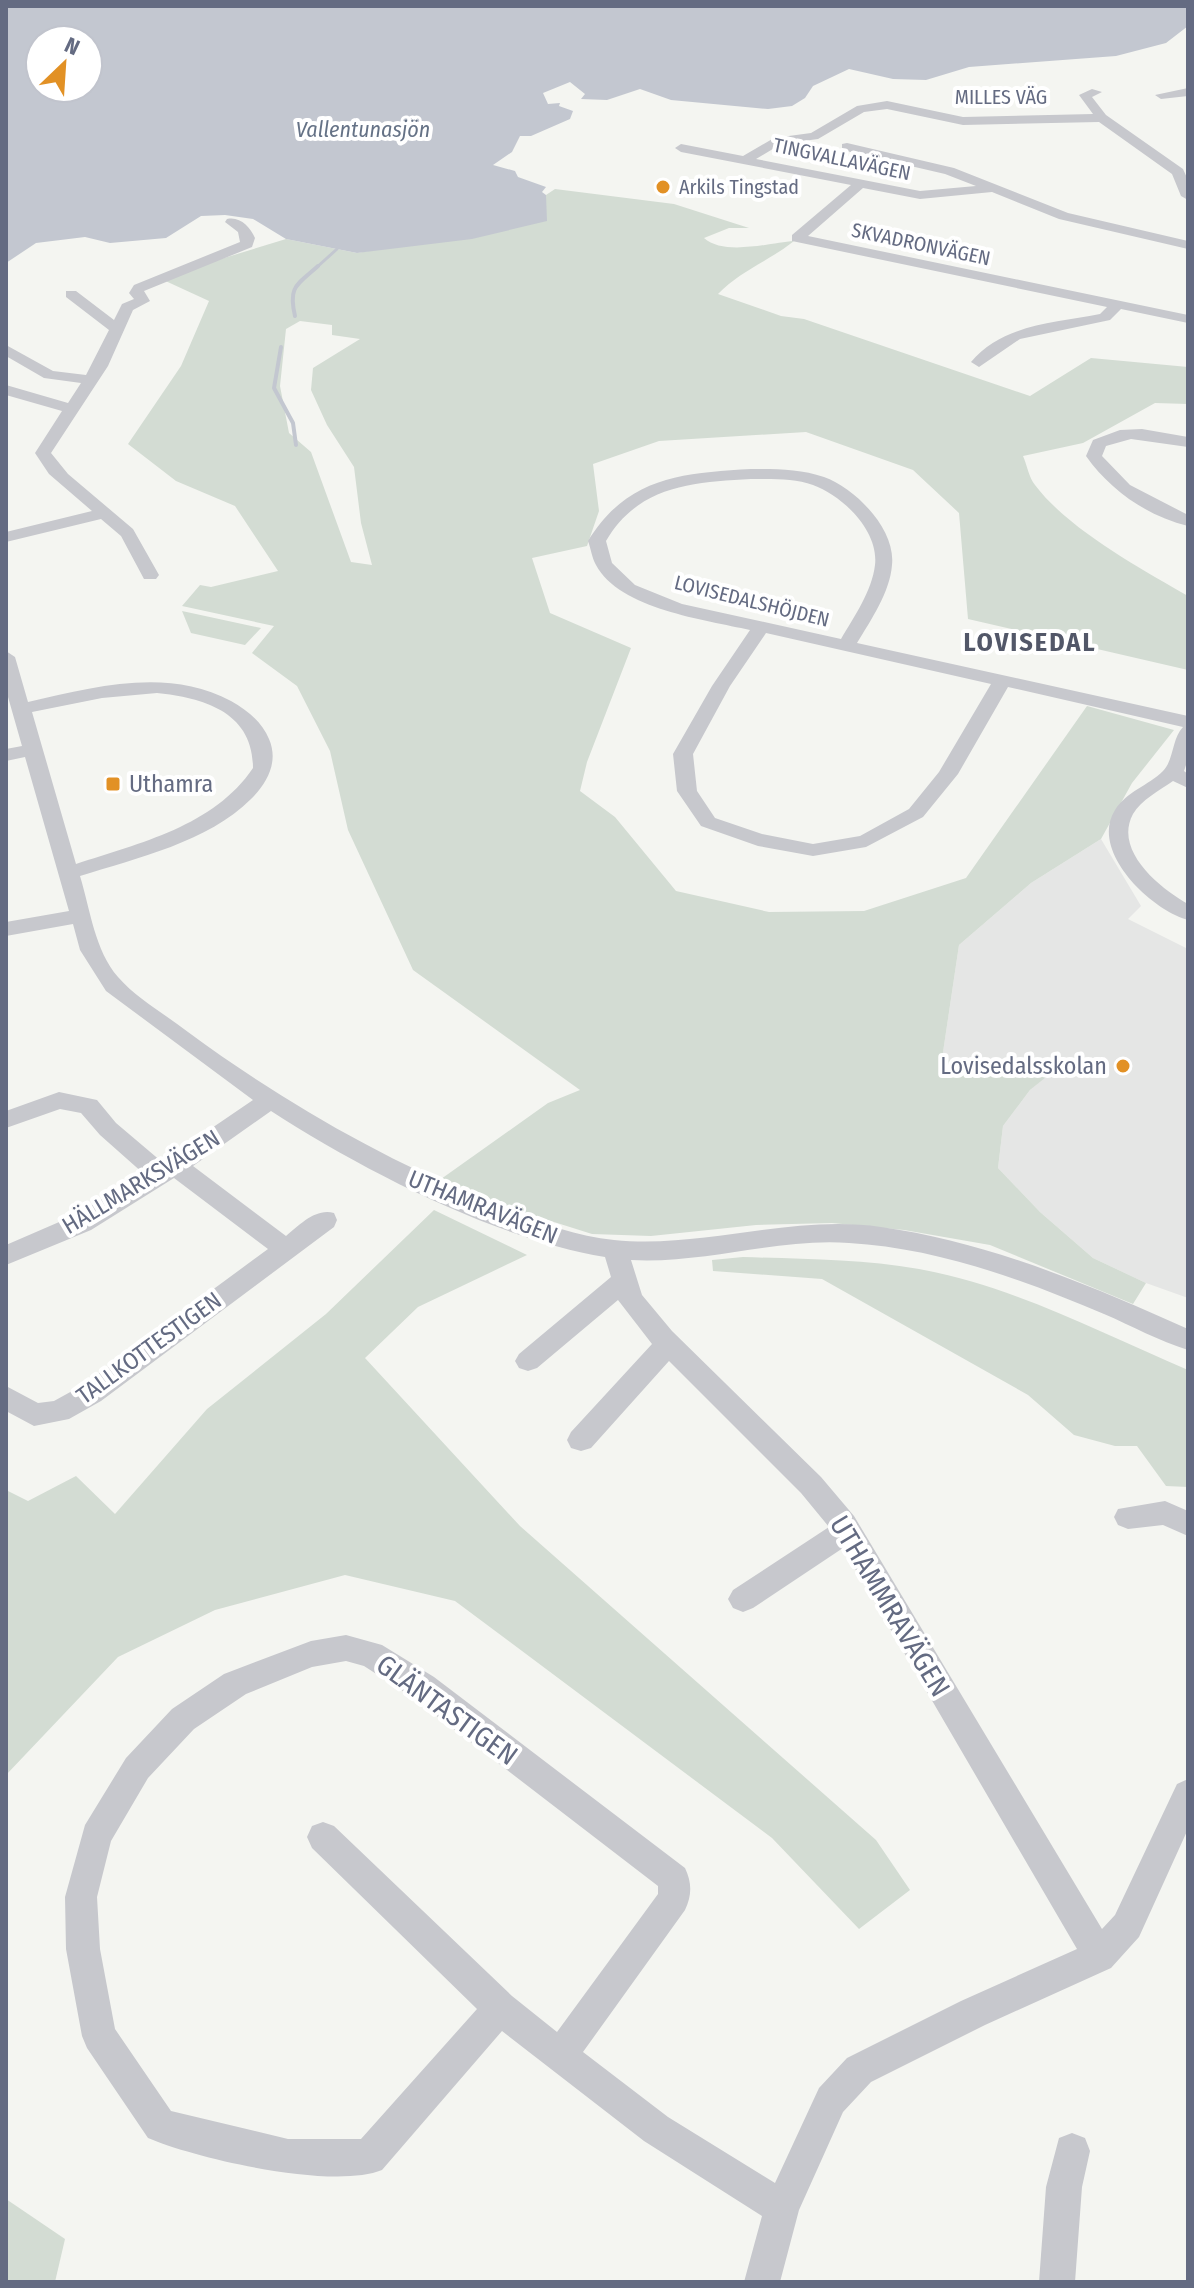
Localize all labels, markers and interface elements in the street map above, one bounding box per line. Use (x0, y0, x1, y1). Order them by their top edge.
north arrow (24, 24, 104, 104)
text: N (61, 31, 84, 61)
street label: MILLES VÄG (955, 85, 1047, 109)
water label: Vallentunasjön (296, 116, 430, 143)
street label: TINGVALLAVÄGEN (771, 133, 913, 185)
place label: Arkils Tingstad (679, 175, 799, 199)
marker: Arkils Tingstad (654, 178, 672, 196)
street label: SKVADRONVÄGEN (849, 218, 993, 270)
street label: LOVISEDALSHÖJDEN (672, 570, 832, 632)
district label: LOVISEDAL (963, 627, 1097, 658)
place label: Uthamra (129, 770, 213, 798)
marker: Uthamra (104, 775, 122, 793)
place label: Lovisedalsskolan (940, 1052, 1107, 1080)
marker: Lovisedalsskolan (1114, 1057, 1132, 1075)
street label: HÄLLMARKSVÄGEN (57, 1124, 225, 1240)
street label: UTHAMRAVÄGEN (404, 1164, 562, 1250)
street label: TALLKOTTESTIGEN (71, 1286, 227, 1410)
street label: UTHAMMRAVÄGEN (823, 1510, 957, 1702)
street label: GLÄNTASTIGEN (370, 1648, 524, 1772)

